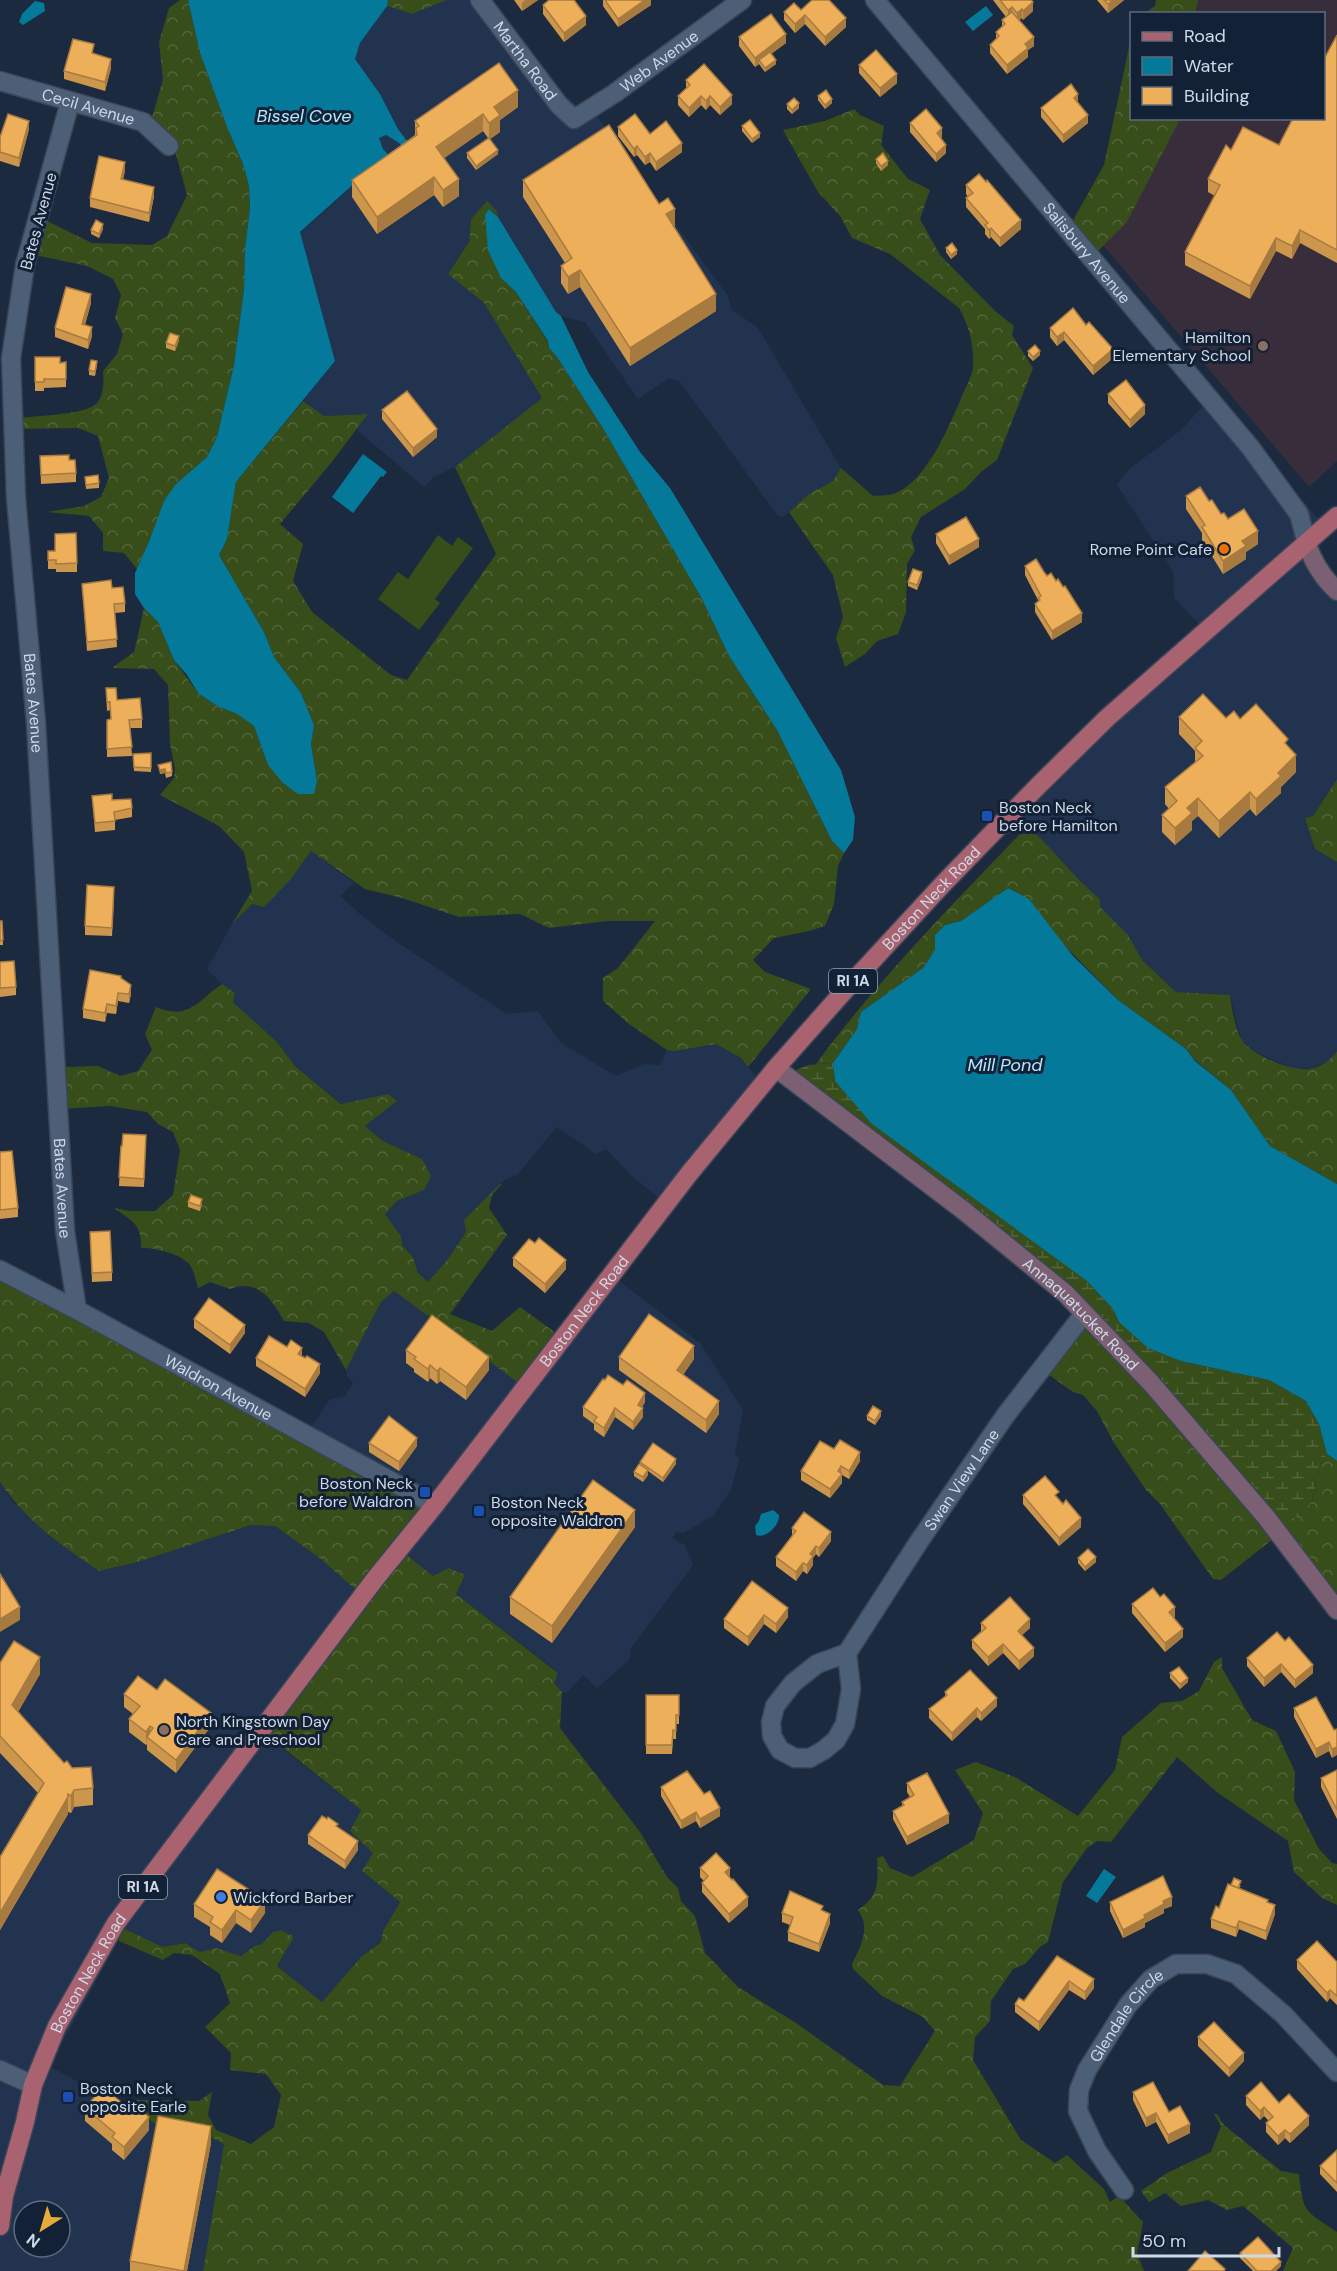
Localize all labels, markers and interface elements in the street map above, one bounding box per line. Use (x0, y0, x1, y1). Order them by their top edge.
legend (1130, 12, 1325, 120)
street label: Martha Road (489, 17, 562, 105)
text: Road (1184, 24, 1226, 48)
street label: Web Avenue (616, 25, 703, 97)
text: Water (1184, 54, 1234, 78)
street label: Cecil Avenue (39, 84, 137, 130)
text: Building (1184, 84, 1249, 108)
water label: Bissel Cove (256, 104, 352, 128)
street label: Bates Avenue (15, 170, 62, 272)
street label: Salisbury Avenue (1038, 198, 1135, 308)
place label: Hamilton Elementary School (1113, 327, 1251, 366)
marker: Hamilton Elementary School (1256, 339, 1270, 353)
place label: Rome Point Cafe (1090, 539, 1212, 560)
marker: Rome Point Cafe (1217, 542, 1231, 556)
street label: Bates Avenue (19, 652, 48, 753)
place label: Boston Neck before Hamilton (999, 797, 1118, 836)
marker: Boston Neck before Hamilton (980, 809, 994, 823)
street label: Boston Neck Road (878, 842, 985, 954)
road number: RI 1A (829, 969, 877, 993)
water label: Mill Pond (967, 1053, 1043, 1077)
street label: Bates Avenue (49, 1138, 76, 1240)
street label: Boston Neck Road (535, 1251, 634, 1371)
street label: Annaquatucket Road (1018, 1253, 1143, 1375)
street label: Waldron Avenue (161, 1350, 276, 1425)
street label: Swan View Lane (920, 1425, 1004, 1535)
place label: Boston Neck before Waldron (299, 1473, 413, 1512)
marker: Boston Neck before Waldron (418, 1485, 432, 1499)
place label: Boston Neck opposite Waldron (491, 1492, 623, 1531)
marker: Boston Neck opposite Waldron (472, 1504, 486, 1518)
place label: North Kingstown Day Care and Preschool (176, 1711, 331, 1750)
marker: North Kingstown Day Care and Preschool (157, 1723, 171, 1737)
road number: RI 1A (119, 1875, 167, 1899)
place label: Wickford Barber (233, 1887, 353, 1908)
marker: Wickford Barber (214, 1890, 228, 1904)
street label: Boston Neck Road (45, 1909, 131, 2036)
street label: Glendale Circle (1085, 1964, 1167, 2066)
place label: Boston Neck opposite Earle (80, 2078, 187, 2117)
marker: Boston Neck opposite Earle (61, 2090, 75, 2104)
north arrow (12, 2199, 72, 2259)
scale bar (1133, 2220, 1278, 2258)
text: N (22, 2229, 44, 2252)
text: 50 m (1142, 2229, 1186, 2253)

